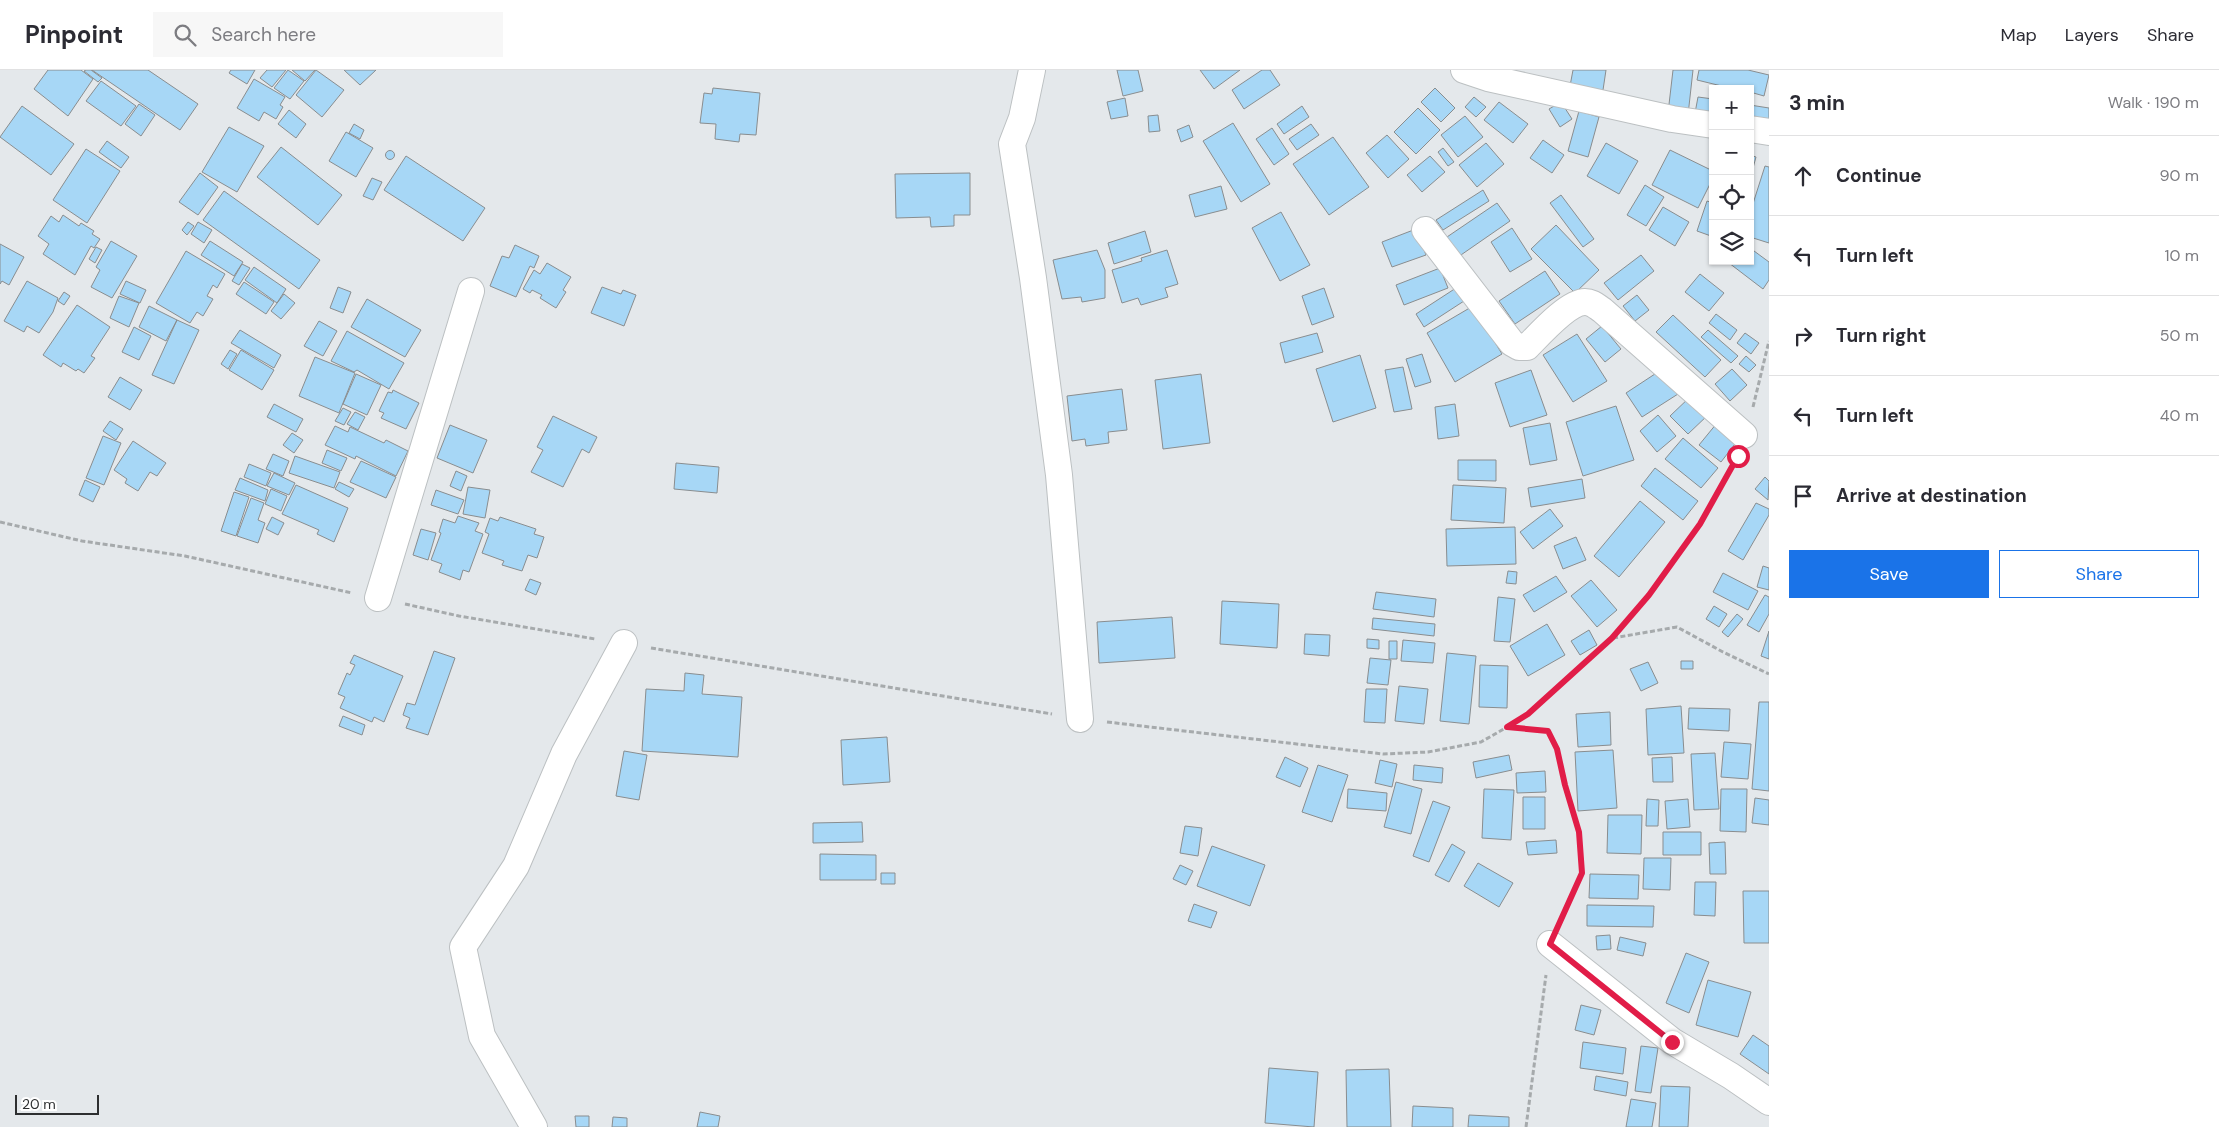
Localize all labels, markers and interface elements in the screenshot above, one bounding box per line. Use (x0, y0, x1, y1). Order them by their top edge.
search box (153, 12, 503, 57)
text: Pinpoint (25, 19, 123, 50)
icon: search (171, 21, 199, 49)
text: Search here (211, 22, 316, 47)
text: Map (2001, 23, 2037, 47)
text: Layers (2065, 23, 2119, 47)
text: Share (2147, 23, 2194, 47)
map controls (1709, 85, 1754, 265)
button: + (1709, 85, 1754, 130)
text: 3 min (1789, 89, 1845, 117)
text: Walk · 190 m (2108, 92, 2199, 113)
button: − (1709, 130, 1754, 175)
icon: ahead (1789, 162, 1817, 190)
text: Continue (1836, 163, 1922, 188)
text: 90 m (2159, 165, 2199, 186)
button: locate (1709, 175, 1754, 220)
button: layers (1709, 220, 1754, 265)
icon: left (1789, 242, 1817, 270)
text: Turn left (1836, 243, 1914, 268)
text: 10 m (2165, 245, 2199, 266)
icon: right (1789, 322, 1817, 350)
text: Turn right (1836, 323, 1926, 348)
text: 50 m (2160, 325, 2199, 346)
icon: left (1789, 402, 1817, 430)
text: Turn left (1836, 403, 1914, 428)
text: 40 m (2160, 405, 2199, 426)
route start (1727, 445, 1750, 468)
icon: arrive (1789, 482, 1817, 510)
text: Arrive at destination (1836, 483, 2027, 508)
button: Save (1789, 550, 1989, 598)
button: Share (1999, 550, 2199, 598)
route end (1661, 1031, 1684, 1054)
scale bar (15, 1092, 99, 1115)
text: 20 m (22, 1095, 56, 1113)

